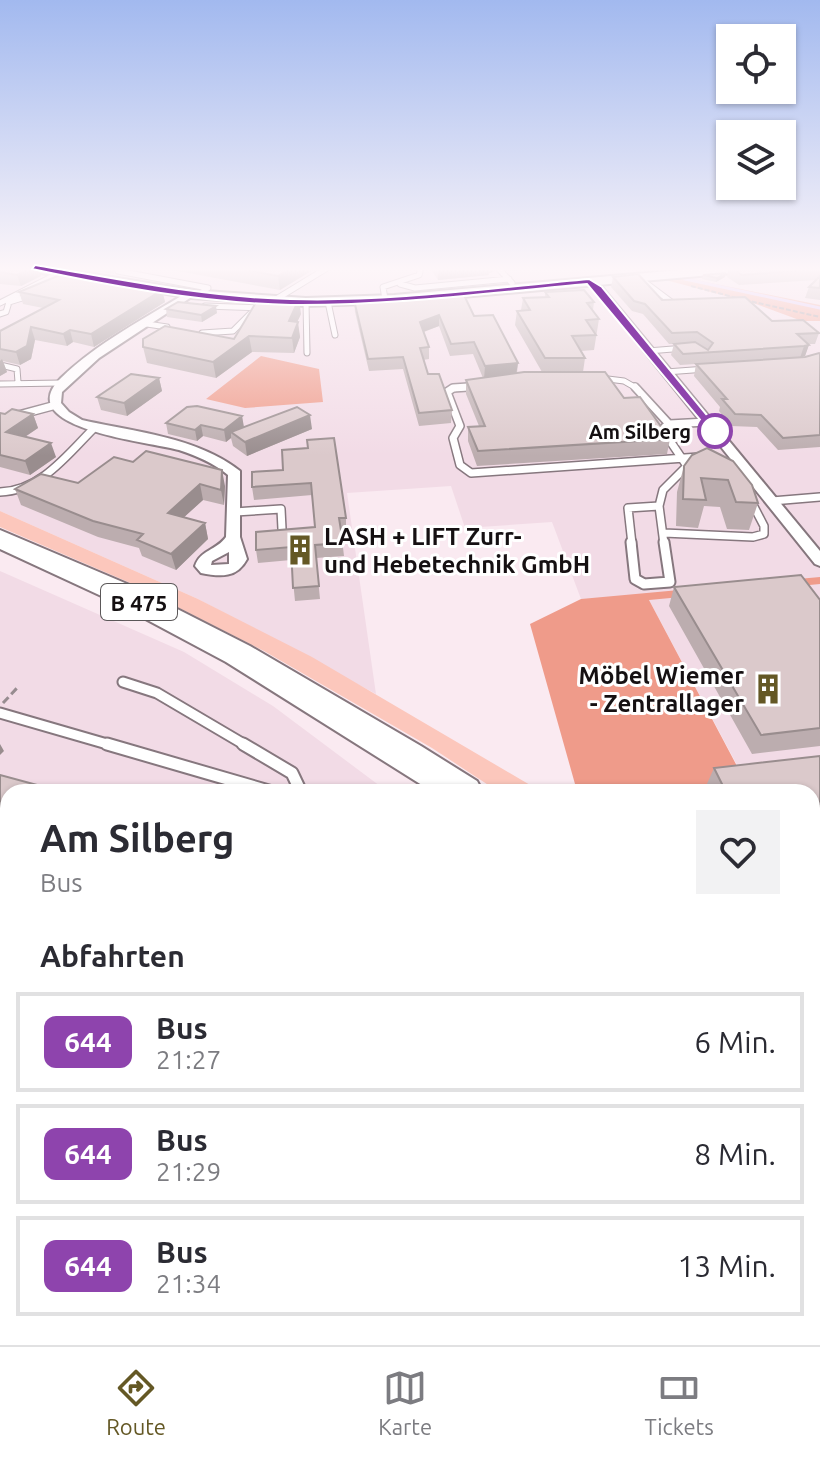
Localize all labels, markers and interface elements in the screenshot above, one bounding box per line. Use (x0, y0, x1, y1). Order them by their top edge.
map controls (716, 24, 796, 200)
button: locate (716, 24, 796, 104)
button: layers (716, 120, 796, 200)
marker: Am Silberg (698, 414, 732, 448)
place label: Am Silberg (589, 420, 691, 443)
place label: LASH + LIFT Zurr- und Hebetechnik GmbH (324, 523, 590, 578)
building icon: LASH + LIFT Zurr- und Hebetechnik GmbH (283, 533, 317, 567)
road number: B 475 (101, 584, 177, 620)
place label: Möbel Wiemer - Zentrallager (579, 662, 744, 717)
building icon: Möbel Wiemer - Zentrallager (751, 672, 785, 706)
button: heart (696, 810, 780, 894)
text: Am Silberg (40, 817, 235, 859)
text: Bus (40, 868, 83, 897)
text: Abfahrten (40, 939, 185, 973)
text: Bus (156, 1011, 208, 1045)
text: 6 Min. (694, 1025, 776, 1059)
text: 644 (64, 1026, 112, 1057)
text: 21:27 (156, 1045, 221, 1074)
text: Bus (156, 1123, 208, 1157)
text: 8 Min. (694, 1137, 776, 1171)
text: 644 (64, 1138, 112, 1169)
text: 21:29 (156, 1157, 221, 1186)
text: Bus (156, 1235, 208, 1269)
text: 13 Min. (677, 1249, 776, 1283)
text: 644 (64, 1250, 112, 1281)
text: 21:34 (156, 1269, 221, 1298)
tab: Route (106, 1366, 166, 1439)
tab: Karte (378, 1366, 432, 1439)
tab: Tickets (644, 1366, 714, 1439)

